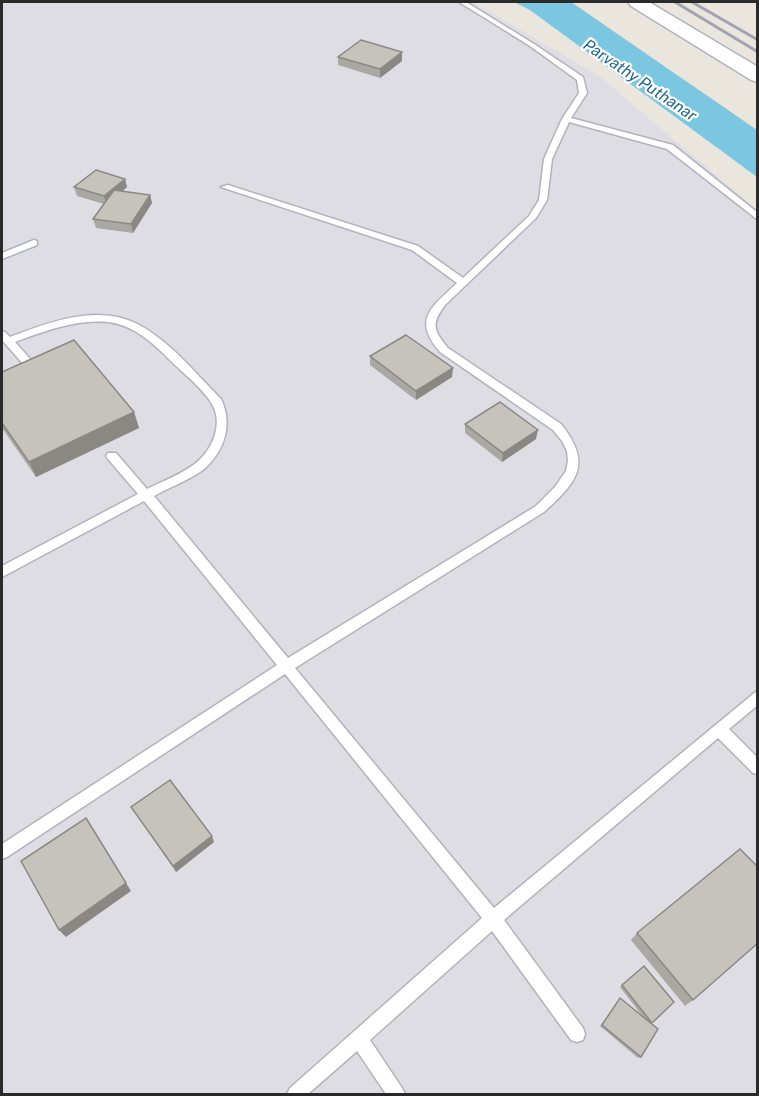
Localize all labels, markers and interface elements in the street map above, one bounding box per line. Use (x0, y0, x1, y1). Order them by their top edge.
water label: Parvathy Puthanar (580, 35, 701, 126)

